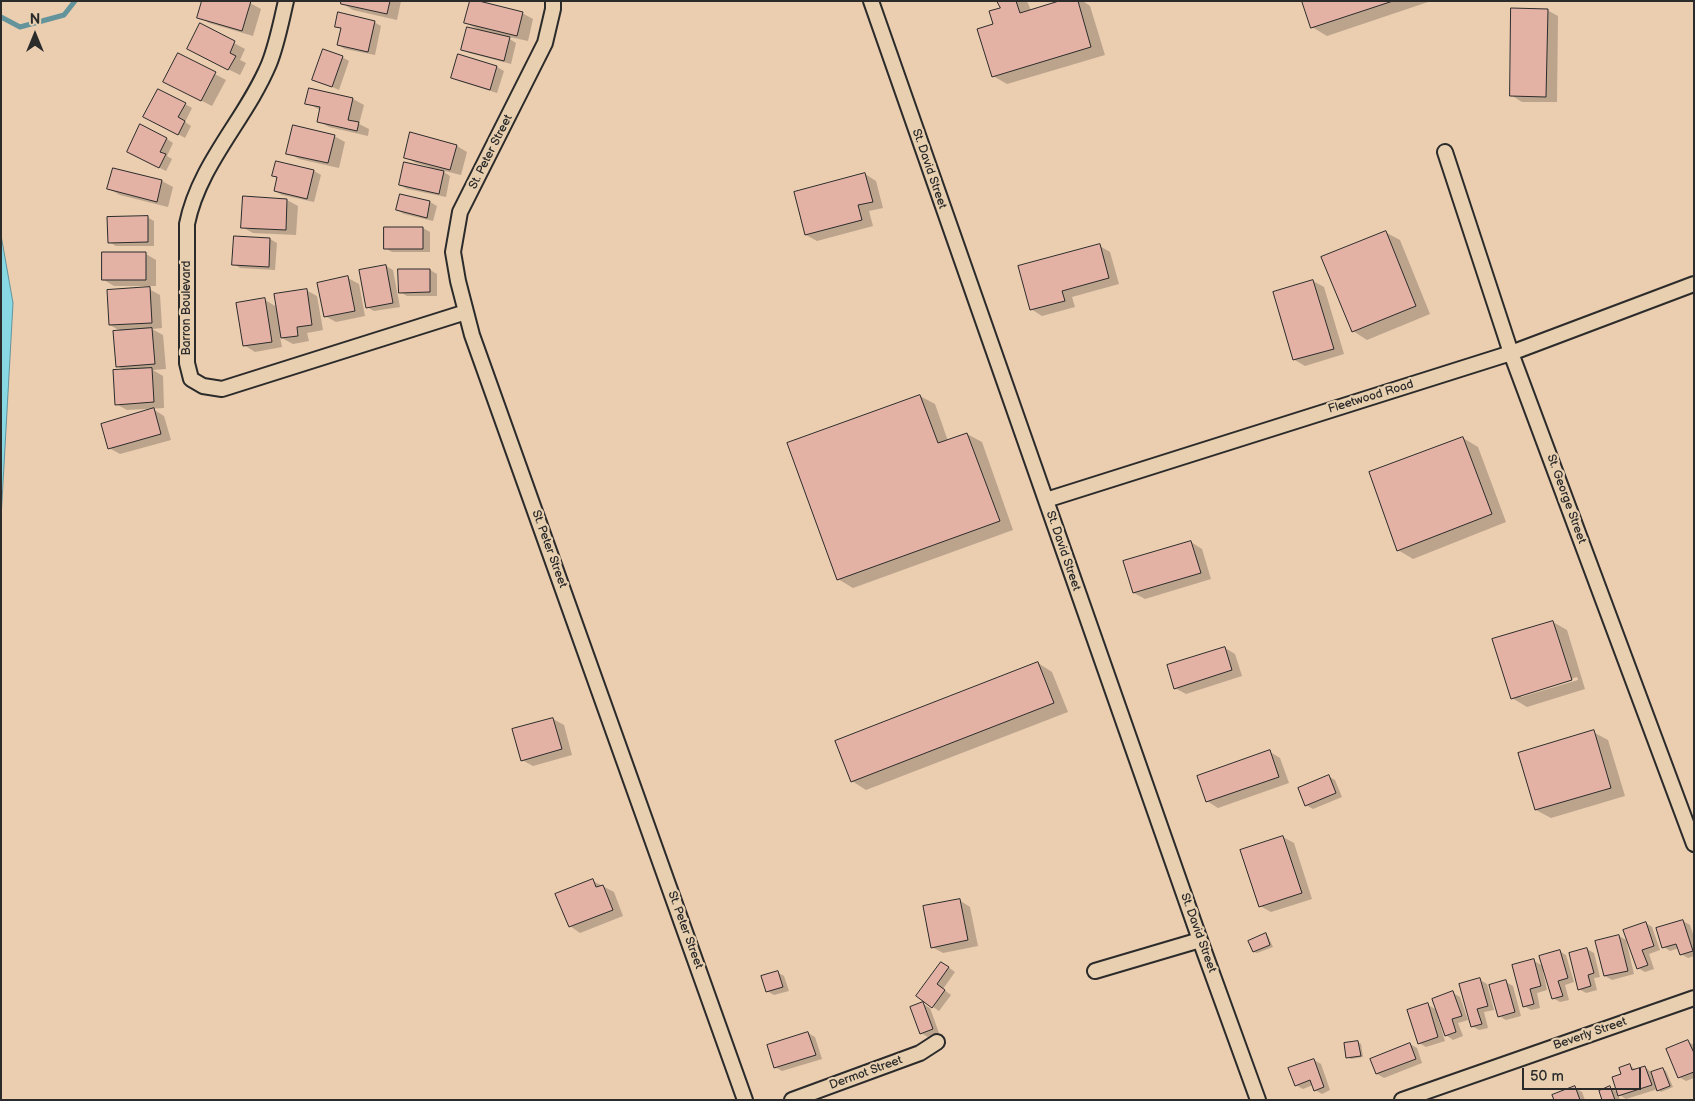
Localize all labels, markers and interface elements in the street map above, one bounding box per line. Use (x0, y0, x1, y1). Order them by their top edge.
north arrow (10, 10, 60, 60)
text: N (30, 11, 40, 28)
street label: St. Peter Street (466, 112, 516, 192)
street label: St. David Street (909, 127, 949, 211)
street label: Barron Boulevard (180, 261, 194, 355)
street label: Fleetwood Road (1327, 377, 1415, 417)
street label: St. George Street (1543, 452, 1589, 546)
street label: St. Peter Street (528, 508, 570, 590)
street label: St. David Street (1043, 509, 1083, 593)
street label: St. Peter Street (664, 889, 706, 971)
street label: St. David Street (1177, 891, 1219, 975)
street label: Beverly Street (1551, 1015, 1629, 1053)
street label: Dermot Street (828, 1053, 904, 1093)
scale bar (1525, 1058, 1644, 1090)
text: 50 m (1530, 1067, 1564, 1086)

